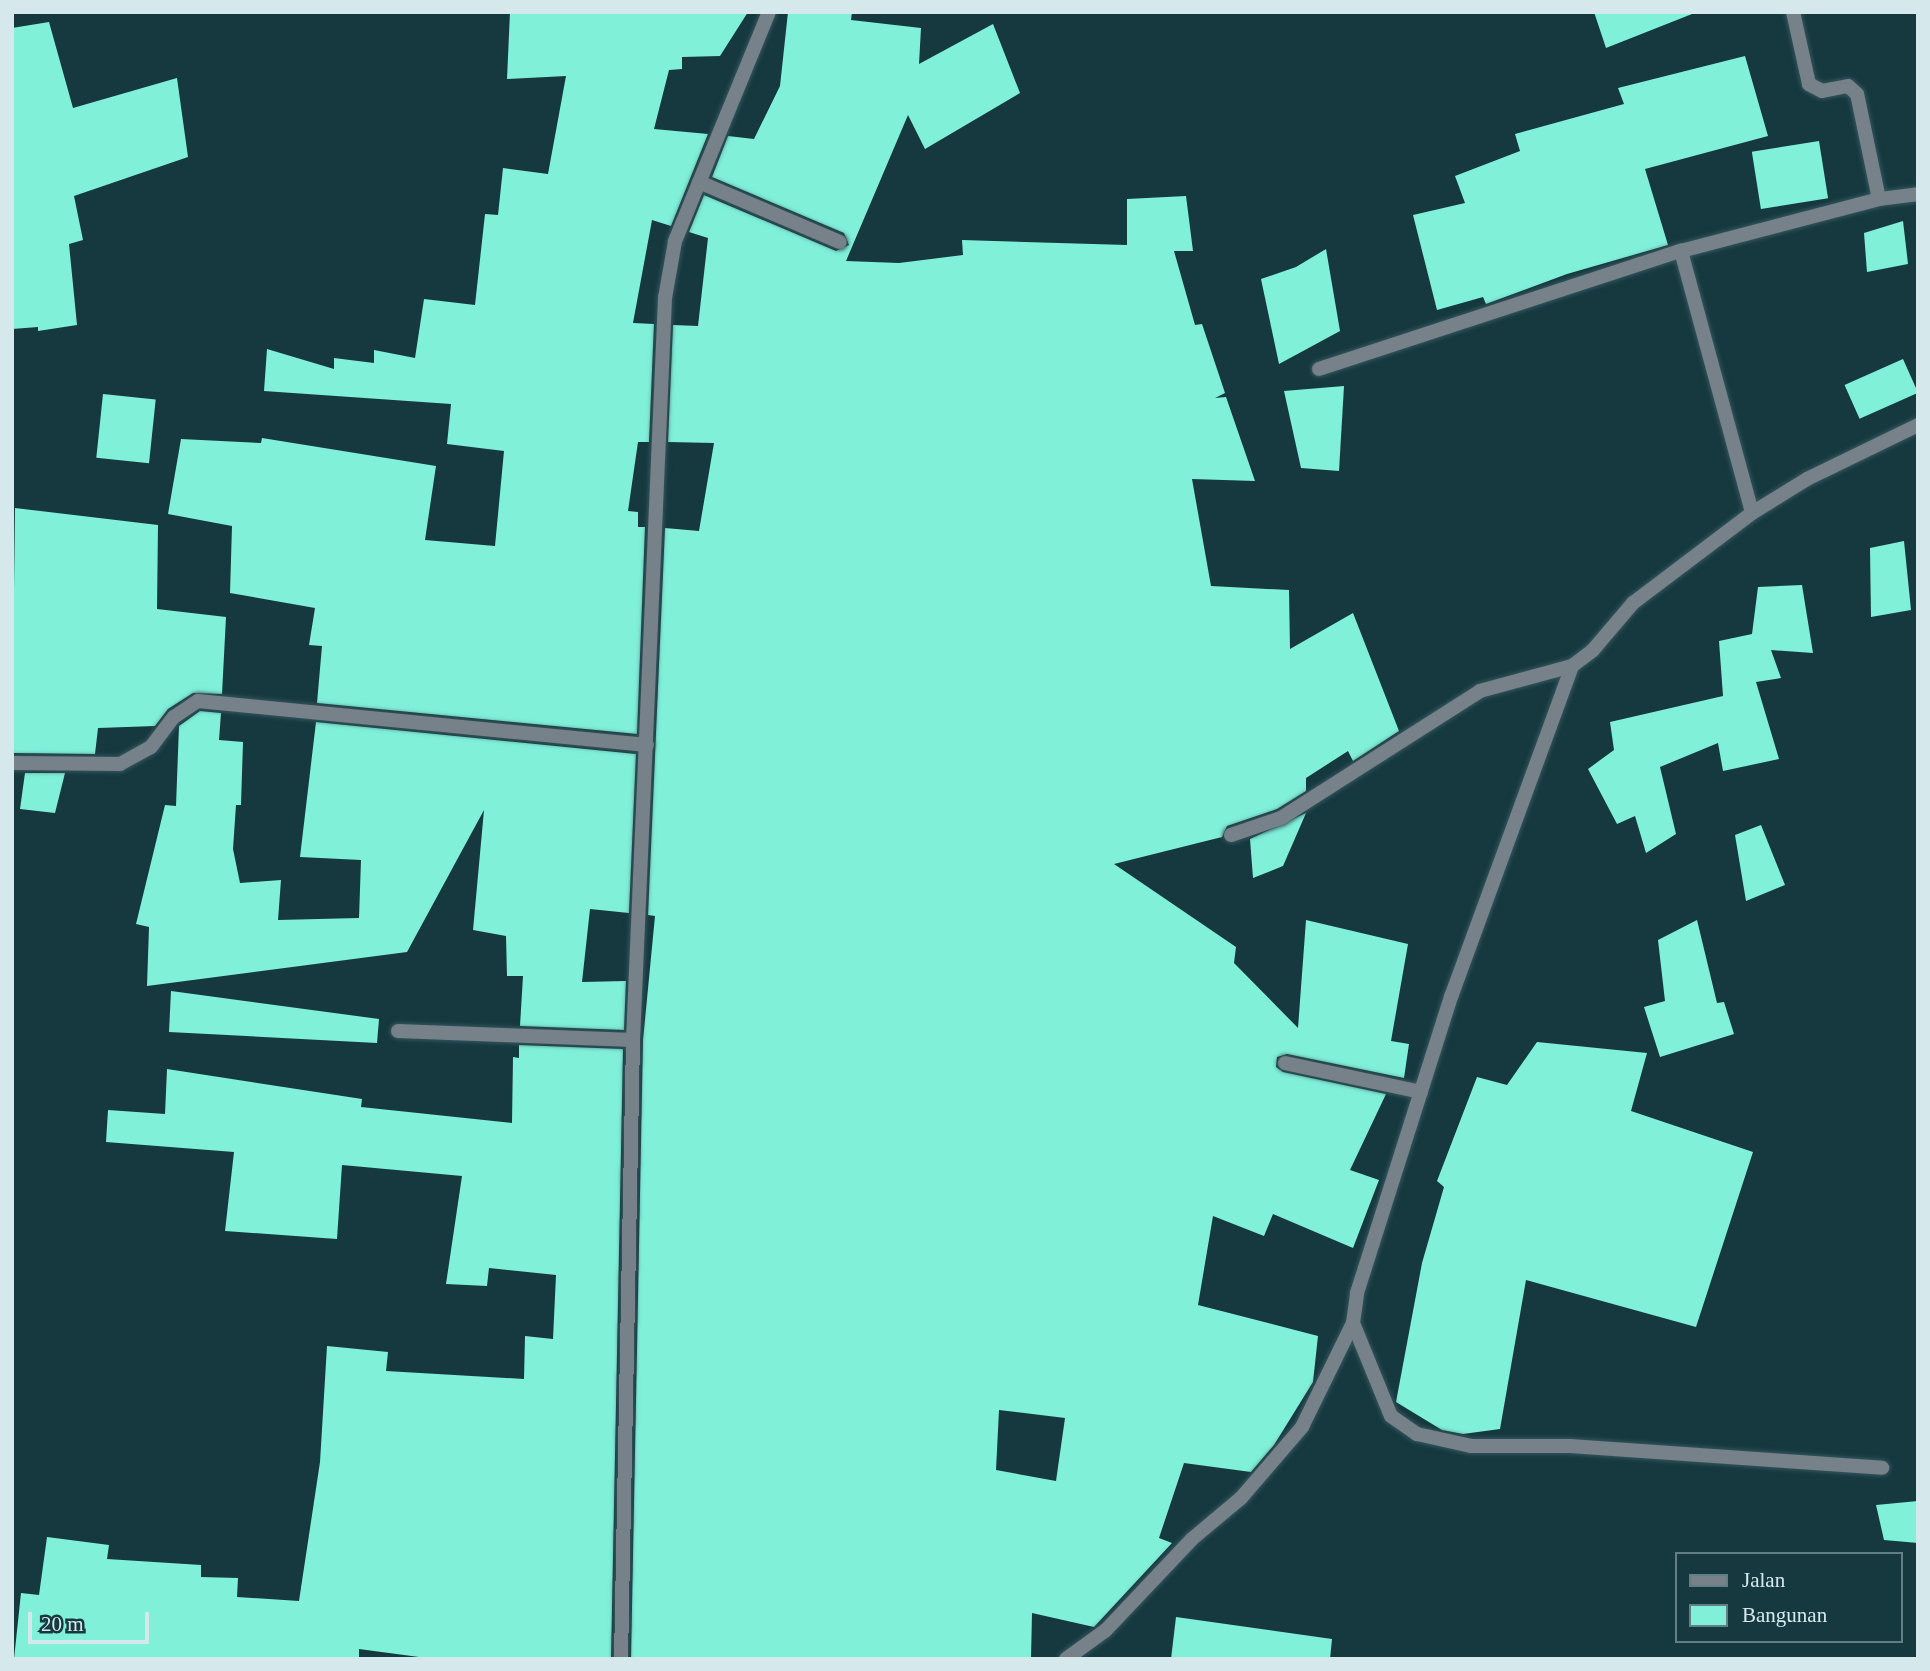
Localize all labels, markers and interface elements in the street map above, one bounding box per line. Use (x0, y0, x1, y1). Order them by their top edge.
legend (1674, 1552, 1902, 1643)
text: Jalan (1742, 1568, 1785, 1592)
scale bar (32, 1598, 152, 1642)
text: Bangunan (1742, 1603, 1827, 1627)
text: 20 m (41, 1612, 84, 1636)

